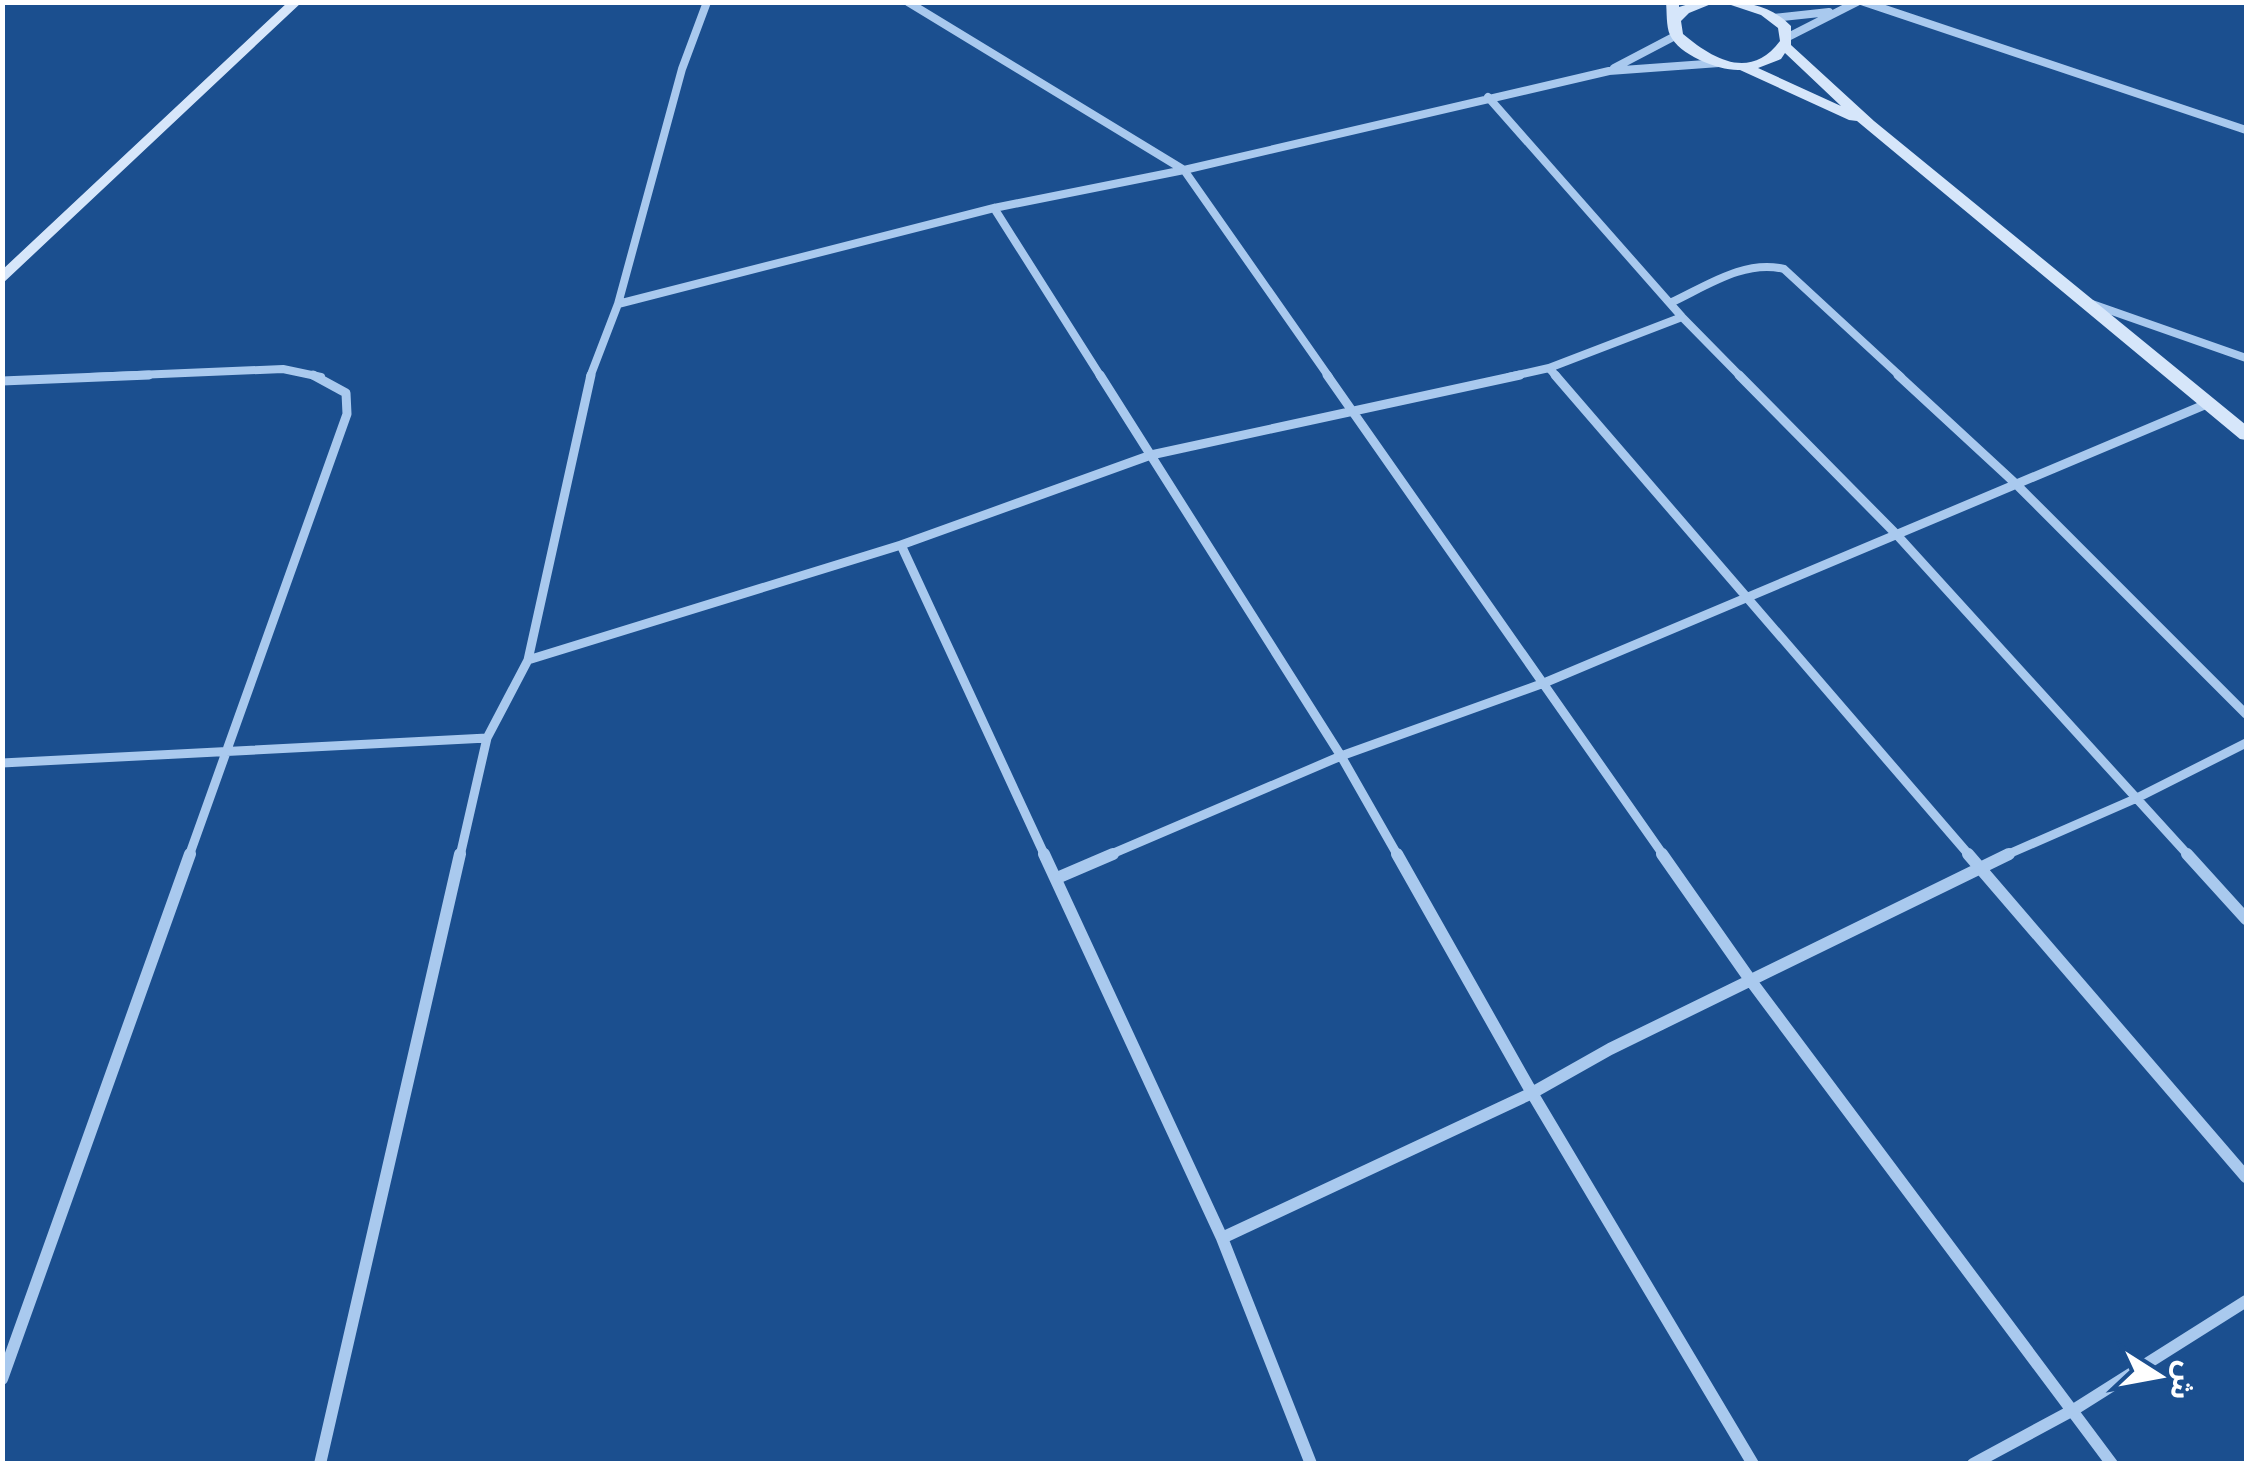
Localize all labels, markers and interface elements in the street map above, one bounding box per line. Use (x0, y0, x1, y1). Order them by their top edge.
north arrow (2109, 1326, 2209, 1426)
text: ش (2162, 1359, 2203, 1403)

